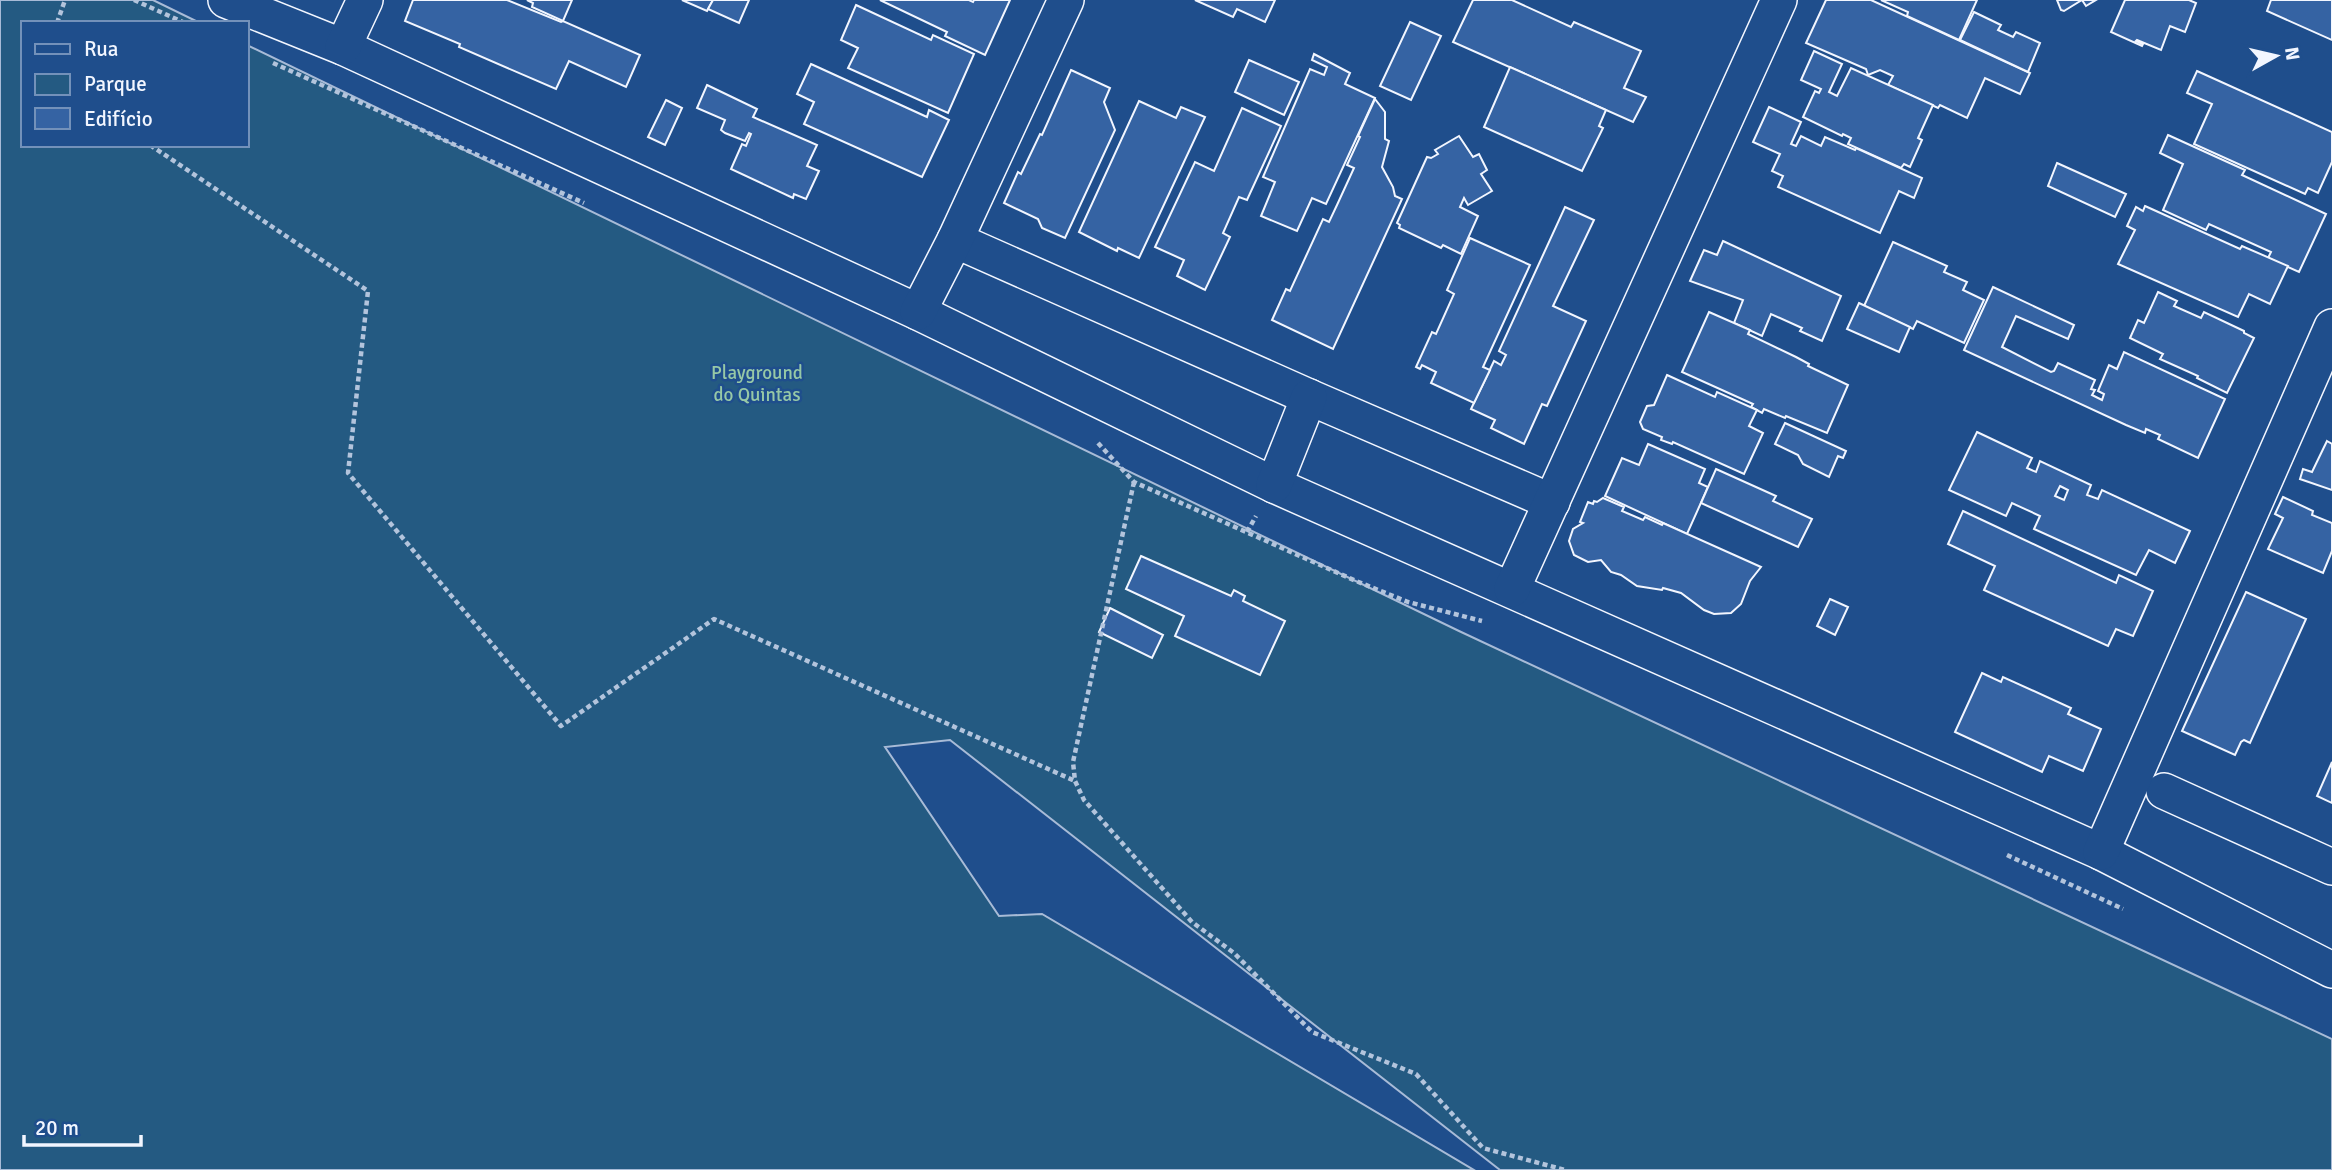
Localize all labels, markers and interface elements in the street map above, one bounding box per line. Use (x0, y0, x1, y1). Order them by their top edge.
legend (21, 21, 248, 147)
north arrow (2241, 21, 2311, 91)
text: Rua (84, 36, 118, 62)
text: N (2279, 46, 2305, 62)
text: Parque (84, 71, 147, 97)
text: Edifício (84, 106, 153, 132)
park label: Playground do Quintas (711, 361, 803, 407)
scale bar (24, 1104, 142, 1148)
text: 20 m (35, 1115, 79, 1141)

